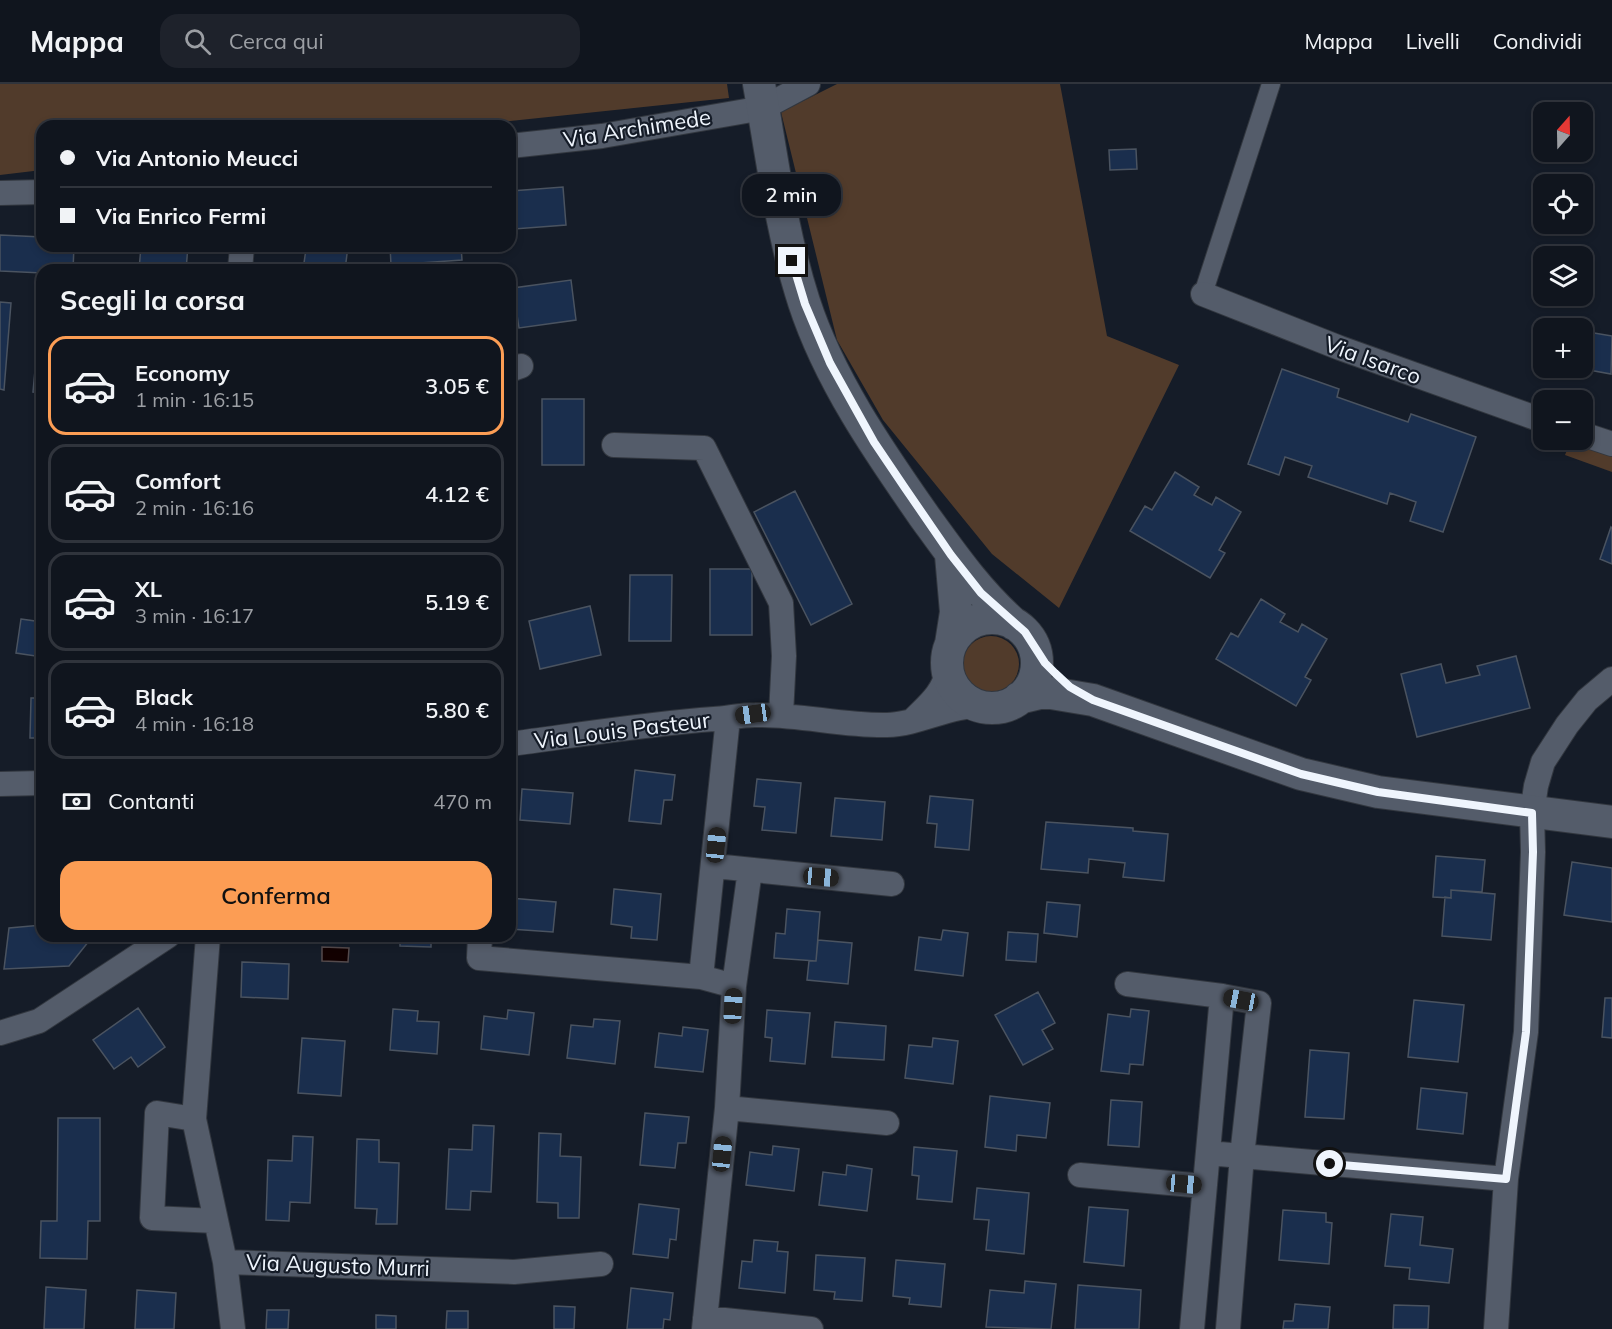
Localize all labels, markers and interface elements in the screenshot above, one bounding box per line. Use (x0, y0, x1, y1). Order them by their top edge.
search box (160, 14, 580, 68)
text: Mappa (30, 24, 124, 59)
icon: search (181, 25, 214, 58)
text: Cerca qui (229, 27, 324, 55)
text: Mappa (1304, 28, 1373, 54)
text: Livelli (1406, 28, 1460, 54)
text: Condividi (1493, 28, 1582, 54)
north arrow (1533, 102, 1593, 162)
map controls (1533, 102, 1593, 450)
street label: Via Archimede (561, 103, 713, 153)
text: Via Antonio Meucci (96, 144, 298, 172)
callout: 2 min (742, 174, 842, 216)
button: locate (1533, 174, 1593, 234)
text: 2 min (766, 182, 817, 207)
text: Via Enrico Fermi (96, 202, 266, 230)
button: layers (1533, 246, 1593, 306)
route end (778, 247, 805, 274)
text: Scegli la corsa (60, 283, 245, 317)
button: + (1533, 318, 1593, 378)
street label: Via Isarco (1321, 330, 1425, 390)
icon: car (63, 359, 117, 413)
text: Economy (135, 359, 230, 387)
text: 3.05 € (425, 372, 489, 400)
text: 1 min · 16:15 (135, 387, 254, 412)
button: − (1533, 390, 1593, 450)
icon: car (63, 467, 117, 521)
text: Comfort (135, 467, 221, 495)
text: 4.12 € (425, 480, 489, 508)
text: 2 min · 16:16 (135, 495, 254, 520)
icon: car (63, 575, 117, 629)
text: XL (135, 575, 162, 603)
text: 5.19 € (425, 588, 489, 616)
text: 3 min · 16:17 (135, 603, 254, 628)
icon: car (63, 683, 117, 737)
text: Black (135, 683, 193, 711)
text: 5.80 € (425, 696, 489, 724)
car (734, 703, 772, 725)
street label: Via Louis Pasteur (533, 705, 711, 755)
text: 4 min · 16:18 (135, 711, 254, 736)
icon: cash (60, 785, 93, 818)
text: Contanti (108, 787, 194, 815)
text: 470 m (433, 789, 492, 814)
car (705, 826, 727, 864)
button: Conferma (60, 861, 492, 930)
car (802, 866, 840, 888)
car (723, 988, 743, 1024)
car (1222, 988, 1260, 1012)
car (711, 1135, 733, 1173)
route start (1316, 1150, 1343, 1177)
car (1165, 1173, 1203, 1195)
street label: Via Augusto Murri (246, 1248, 430, 1282)

